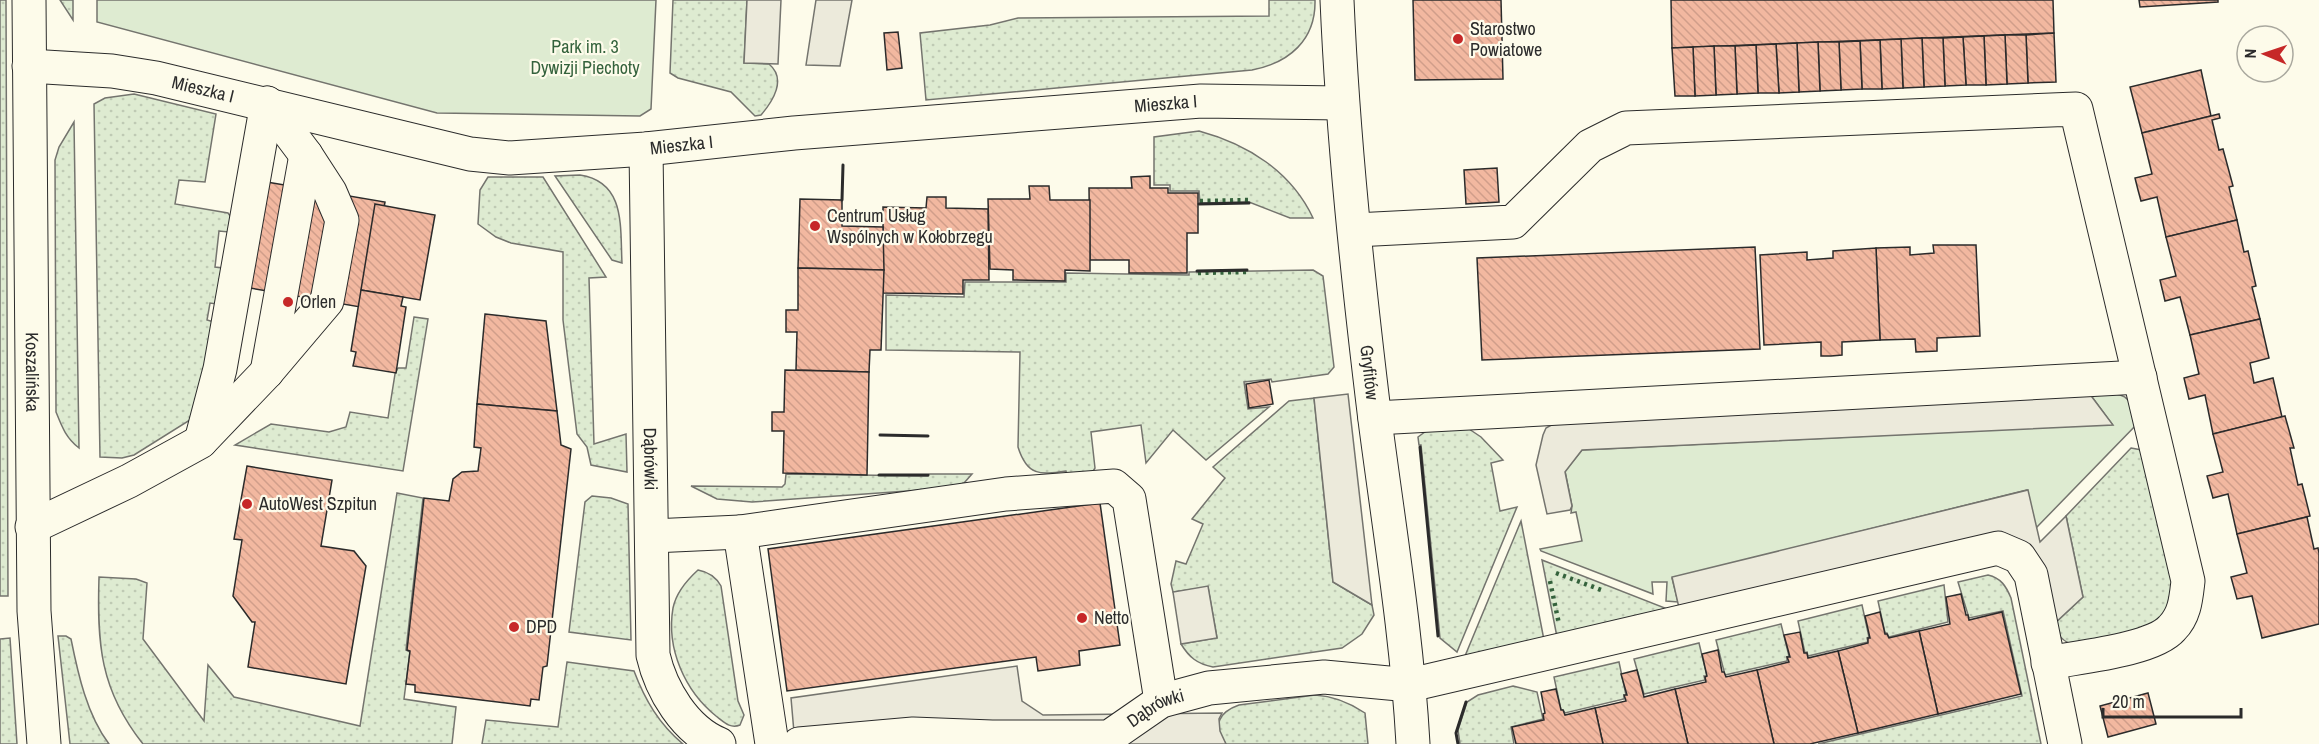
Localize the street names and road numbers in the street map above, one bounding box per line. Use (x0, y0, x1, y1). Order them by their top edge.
street label: Mieszka I (169, 69, 237, 108)
street label: Mieszka I (1133, 88, 1198, 118)
street label: Mieszka I (649, 129, 714, 160)
street label: Koszalińska (20, 332, 45, 412)
street label: Gryfitów (1354, 344, 1386, 402)
street label: Dąbrówki (638, 428, 664, 490)
street label: Dąbrówki (1122, 682, 1187, 733)

